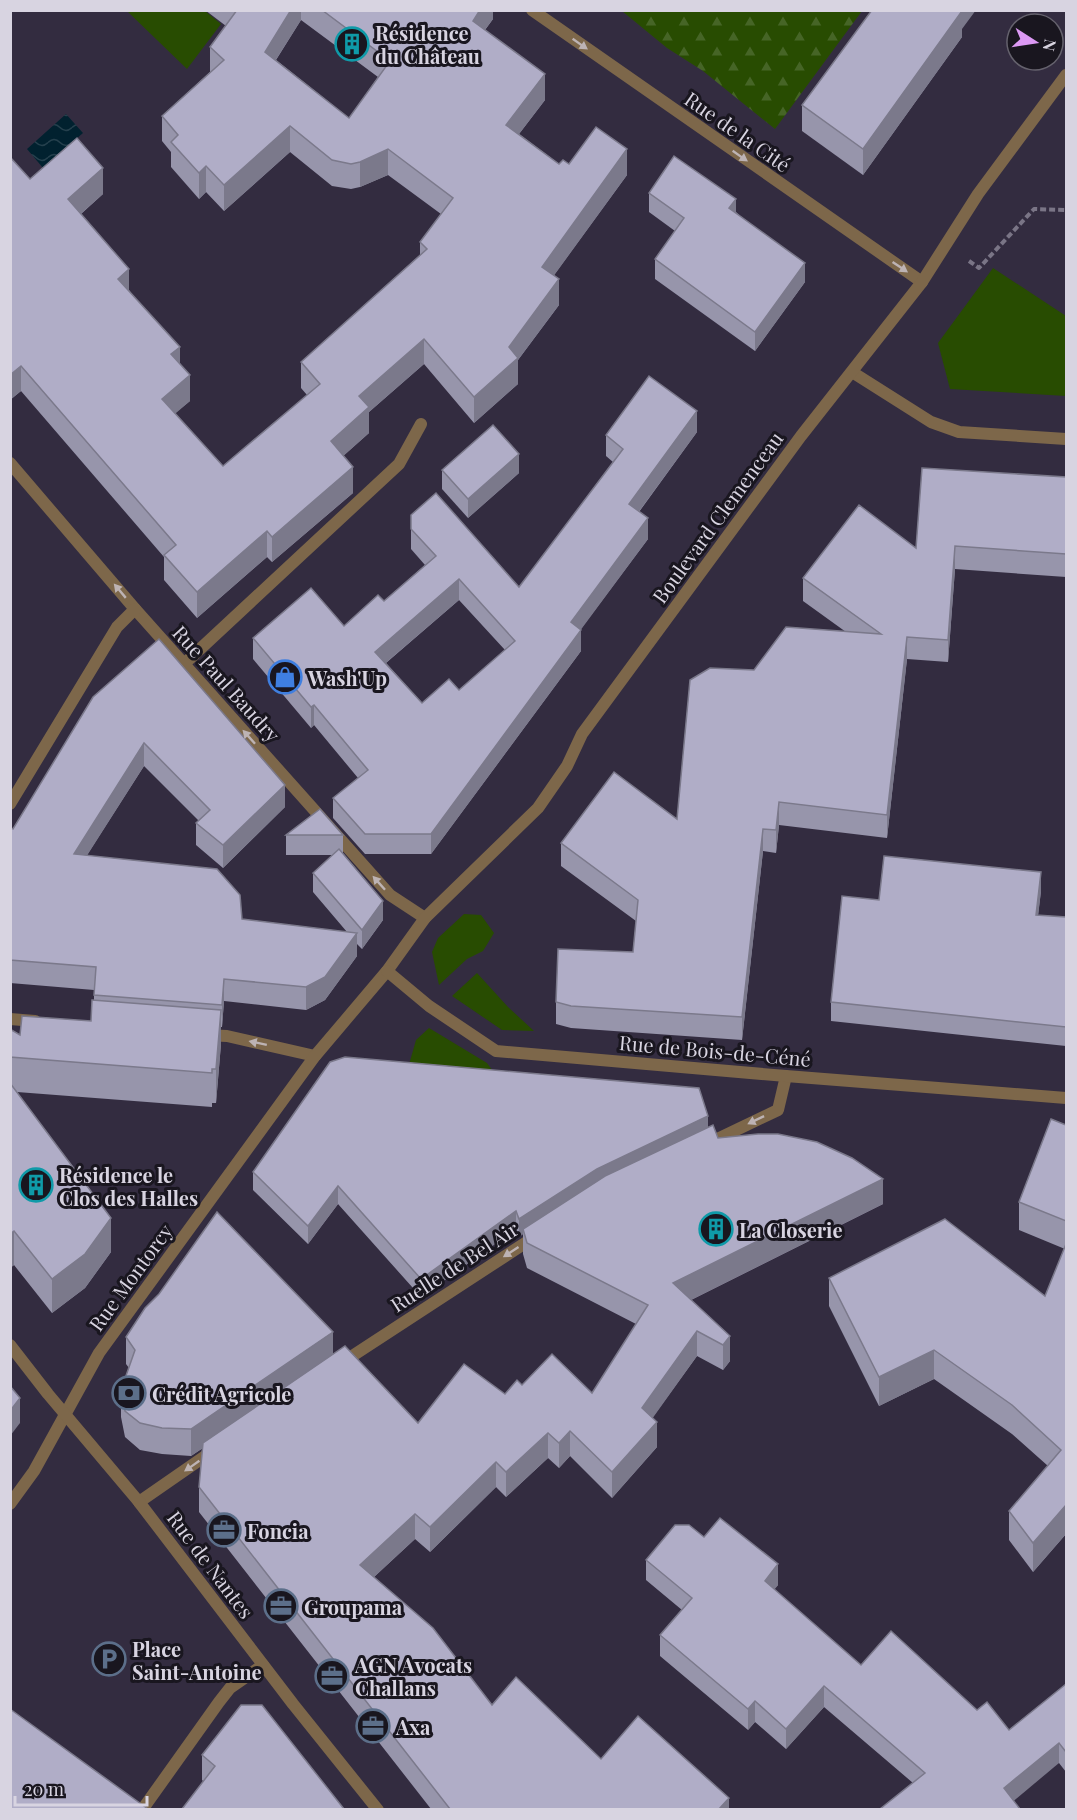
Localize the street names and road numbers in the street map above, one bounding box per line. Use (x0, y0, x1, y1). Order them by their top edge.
street label: Rue de la Cité (680, 85, 796, 177)
street label: Boulevard Clemenceau (646, 425, 789, 608)
street label: Rue Paul Baudry (167, 619, 287, 747)
street label: Rue de Bois-de-Céné (618, 1028, 812, 1072)
street label: Ruelle de Bel Air (385, 1214, 523, 1318)
street label: Rue Montorcy (82, 1218, 178, 1336)
street label: Rue de Nantes (162, 1505, 260, 1623)

